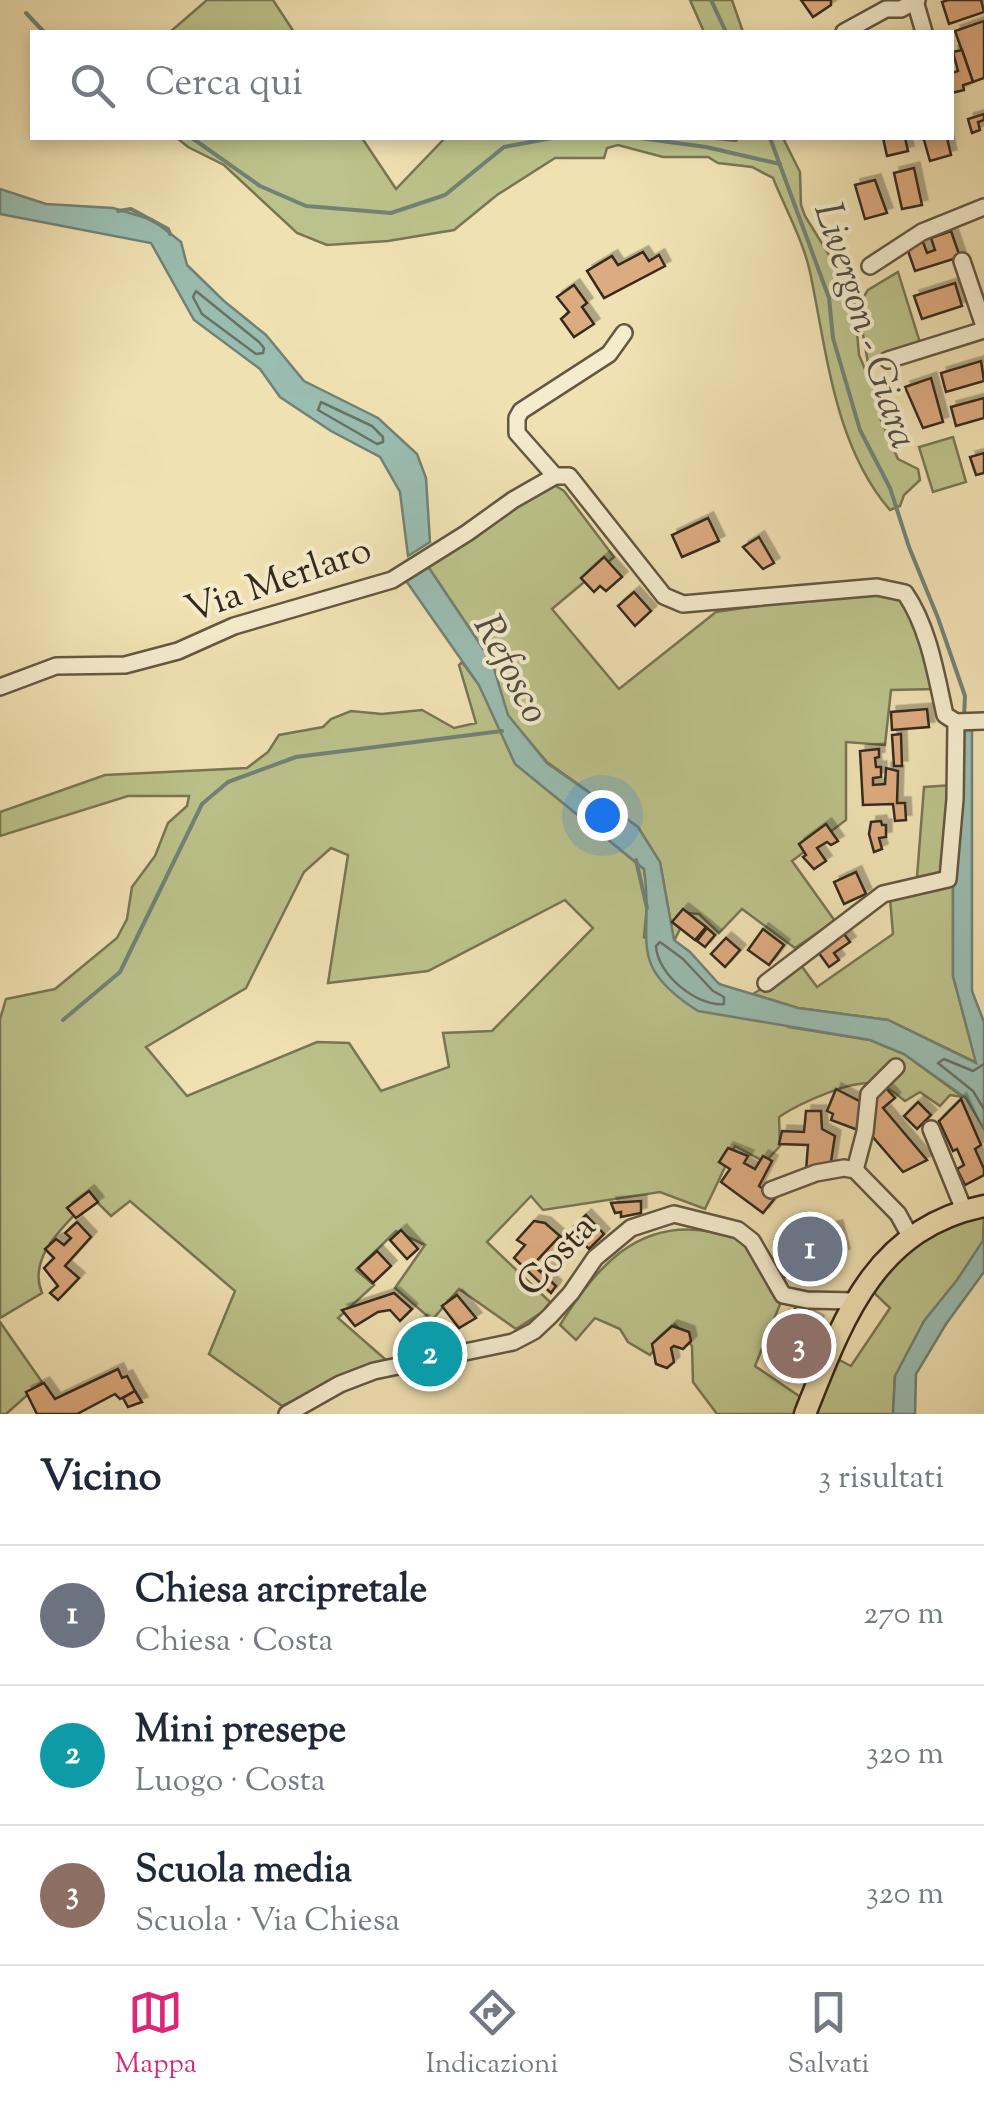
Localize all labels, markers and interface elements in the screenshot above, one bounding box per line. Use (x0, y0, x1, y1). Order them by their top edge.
search box (30, 30, 954, 140)
icon: search (65, 58, 120, 113)
text: Cerca qui (145, 58, 303, 112)
water label: Livergon - Giara (796, 195, 930, 457)
street label: Via Merlaro (179, 525, 379, 639)
water label: Refosco (457, 605, 561, 735)
your location (577, 790, 628, 841)
street label: Costa (506, 1204, 610, 1310)
pin: 1 (778, 1212, 842, 1286)
pin: 3 (766, 1308, 832, 1384)
pin: 2 (398, 1316, 462, 1392)
text: Vicino (40, 1449, 161, 1509)
text: 3 risultati (818, 1456, 944, 1502)
text: Chiesa arcipretale (135, 1565, 427, 1619)
text: 1 (67, 1592, 78, 1638)
text: 270 m (863, 1592, 944, 1638)
text: Chiesa · Costa (135, 1619, 333, 1665)
text: Mini presepe (135, 1705, 346, 1759)
text: 2 (65, 1732, 80, 1778)
text: 320 m (866, 1732, 944, 1778)
text: Luogo · Costa (135, 1759, 326, 1805)
text: Scuola media (135, 1845, 352, 1899)
text: 3 (66, 1872, 79, 1918)
text: 320 m (866, 1872, 944, 1918)
text: Scuola · Via Chiesa (135, 1899, 400, 1945)
tab: Mappa (115, 1985, 197, 2085)
tab: Indicazioni (426, 1985, 559, 2085)
tab: Salvati (788, 1985, 869, 2085)

